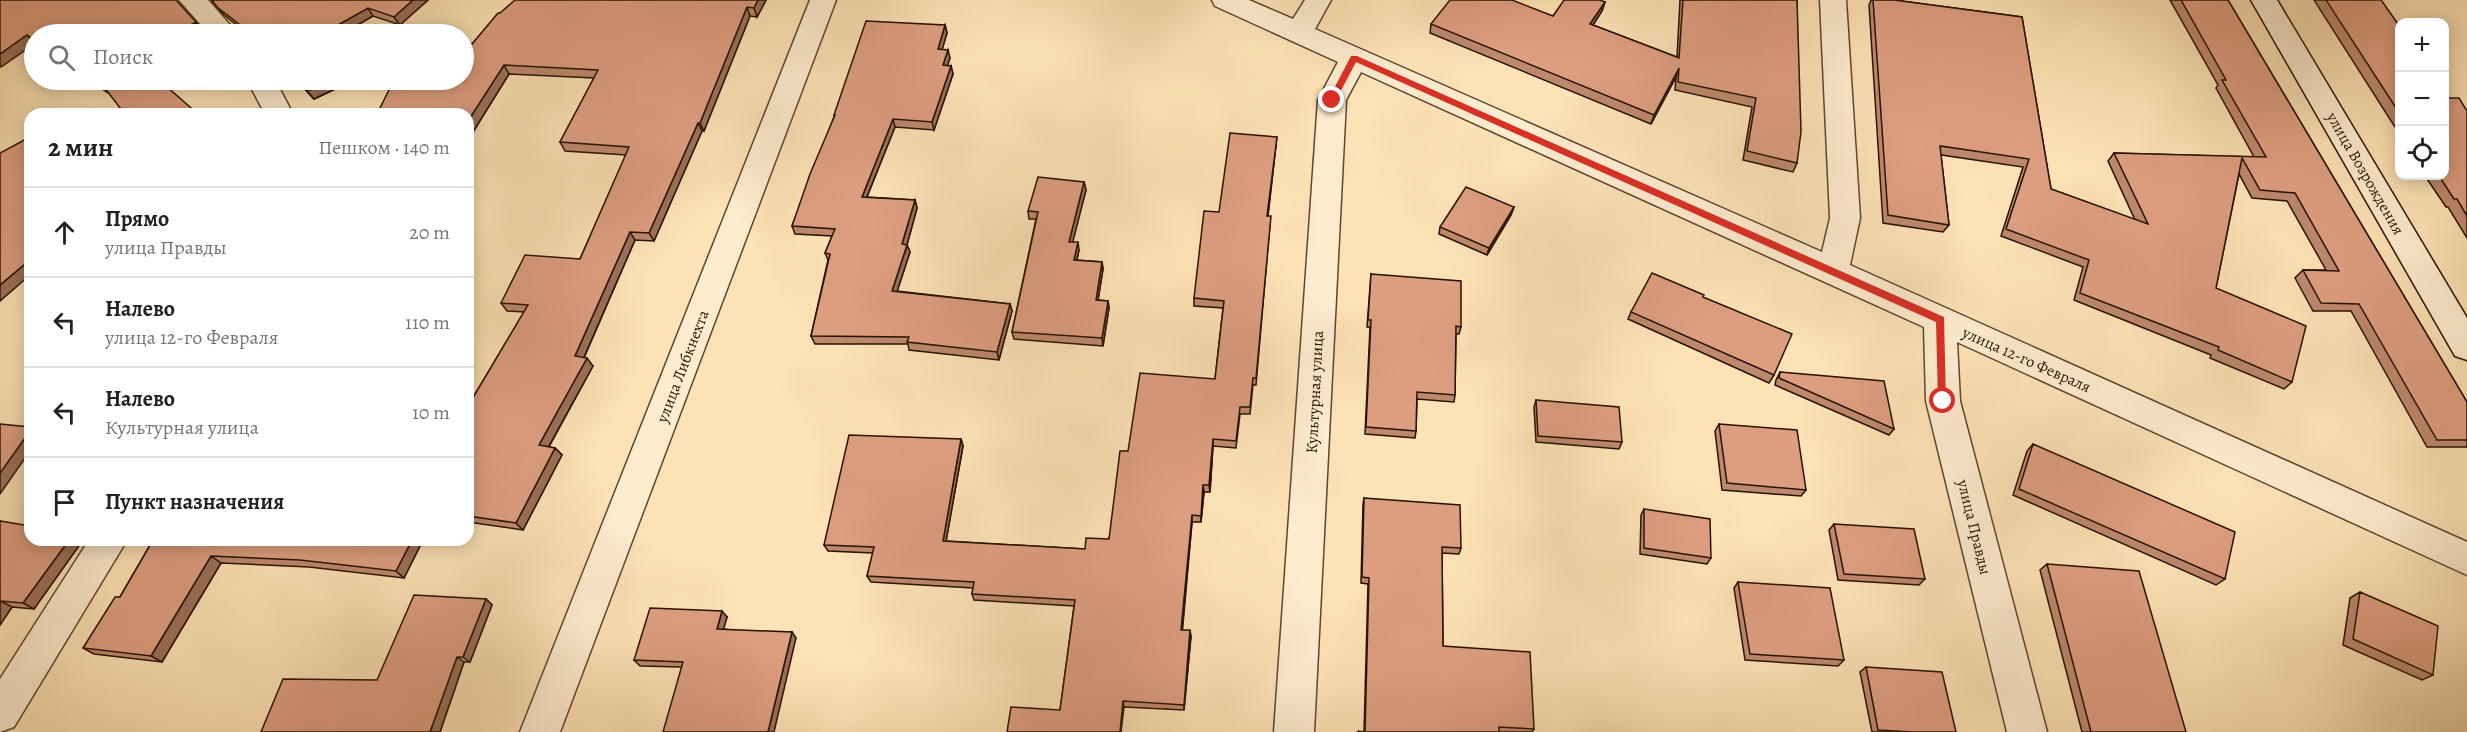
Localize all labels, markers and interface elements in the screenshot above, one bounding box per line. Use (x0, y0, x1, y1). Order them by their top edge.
map controls (2395, 18, 2449, 180)
button: + (2395, 18, 2449, 72)
search box (24, 24, 474, 90)
icon: search (45, 41, 78, 74)
text: Поиск (93, 42, 153, 72)
button: − (2395, 72, 2449, 126)
route end (1318, 86, 1344, 112)
street label: улица Возрождения (2321, 107, 2409, 239)
button: locate (2395, 126, 2449, 180)
text: 2 мин (48, 130, 113, 165)
text: Пешком · 140 m (318, 134, 450, 161)
text: Прямо (105, 204, 169, 234)
icon: ahead (48, 216, 81, 249)
text: 20 m (409, 219, 450, 246)
text: улица Правды (105, 234, 227, 261)
text: Налево (105, 294, 175, 324)
icon: left (48, 306, 81, 339)
street label: улица Либкнехта (651, 306, 715, 427)
text: 110 m (405, 309, 450, 336)
street label: улица 12-го Февраля (1958, 321, 2095, 398)
text: улица 12-го Февраля (105, 324, 278, 351)
street label: Культурная улица (1301, 329, 1329, 454)
text: Налево (105, 384, 175, 414)
route start (1929, 387, 1955, 413)
icon: left (48, 396, 81, 429)
text: 10 m (412, 399, 450, 426)
text: Культурная улица (105, 414, 259, 441)
street label: улица Правды (1951, 476, 1996, 577)
icon: arrive (48, 486, 81, 519)
text: Пункт назначения (105, 487, 284, 517)

